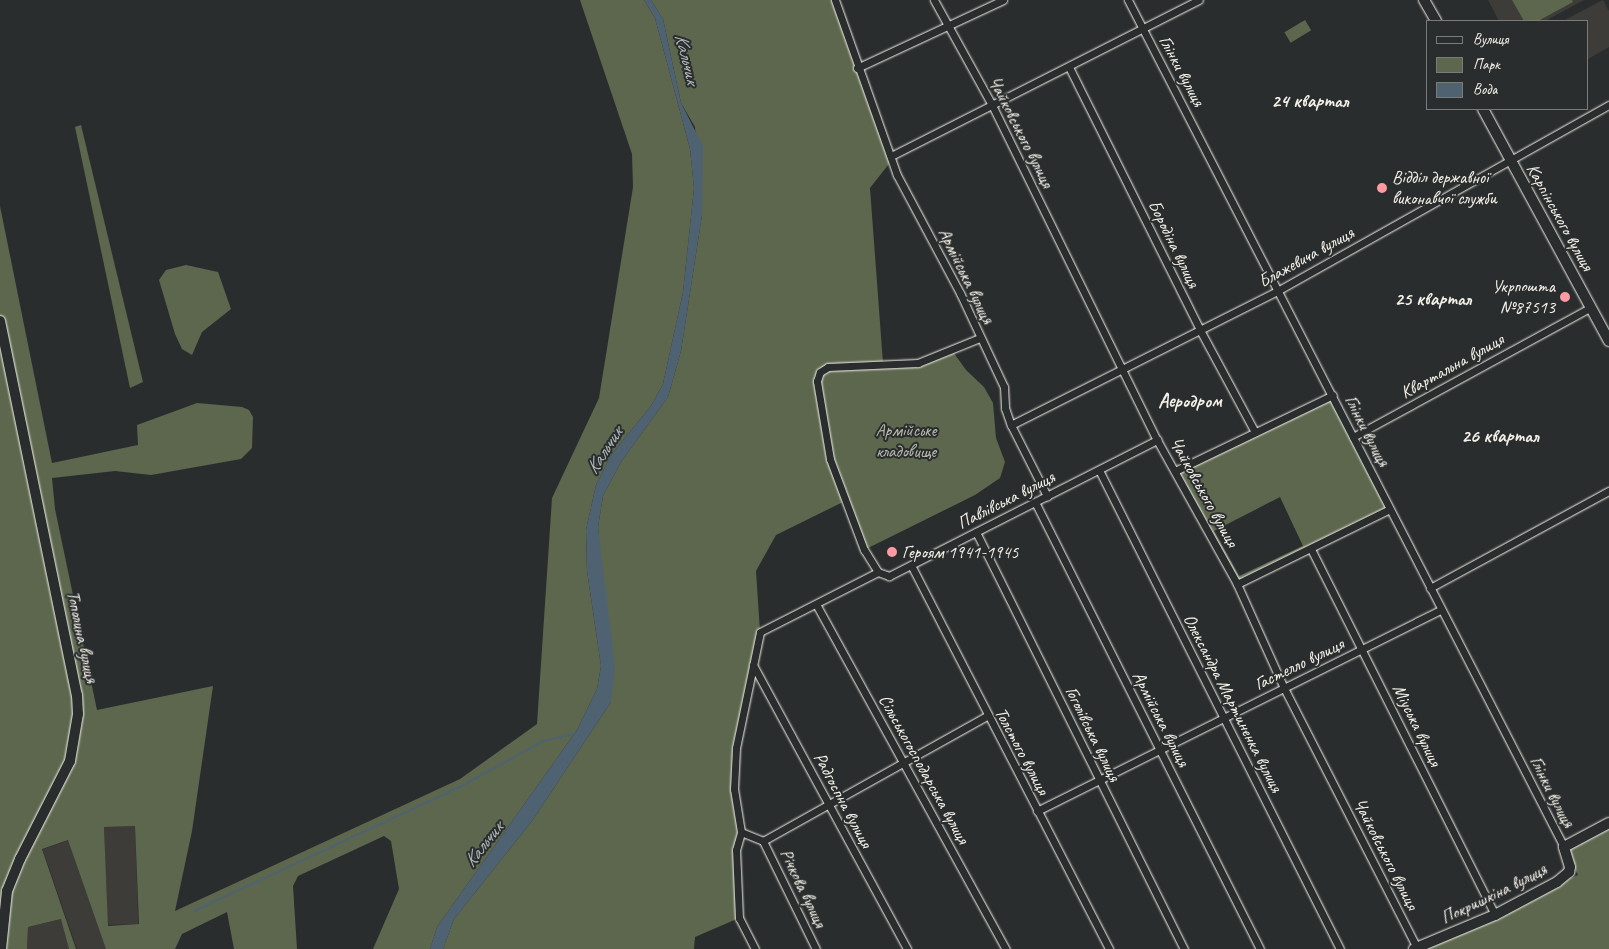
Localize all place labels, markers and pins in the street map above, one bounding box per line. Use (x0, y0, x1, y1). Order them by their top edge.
place label: Відділ державної виконавчої служби (1392, 167, 1497, 210)
marker: Відділ державної виконавчої служби (1376, 182, 1388, 194)
place label: Укрпошта №87513 (1492, 276, 1555, 318)
marker: Укрпошта №87513 (1559, 291, 1571, 303)
place label: Героям 1941-1945 (902, 541, 1018, 563)
marker: Героям 1941-1945 (886, 546, 898, 558)

